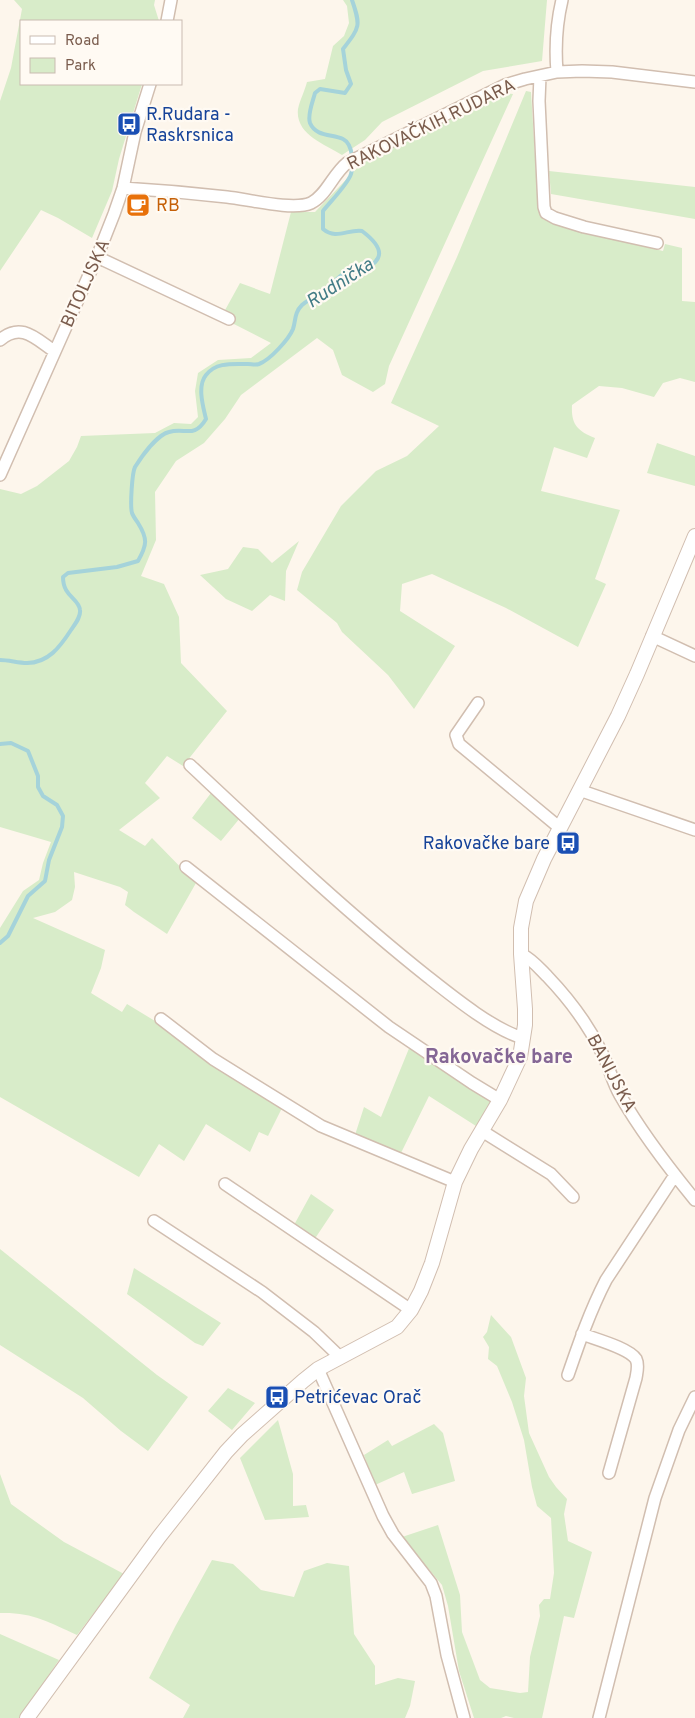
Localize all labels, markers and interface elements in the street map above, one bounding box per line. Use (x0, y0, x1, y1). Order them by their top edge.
legend (20, 20, 182, 85)
text: Road (65, 32, 100, 51)
text: Park (65, 57, 96, 76)
street label: RAKOVAČKIH RUDARA (343, 73, 520, 176)
place label: R.Rudara - Raskrsnica (146, 104, 234, 148)
bus stop icon: R.Rudara - Raskrsnica (116, 111, 142, 137)
cafe icon: RB (125, 192, 151, 218)
place label: RB (156, 195, 180, 218)
street label: BITOLJSKA (57, 236, 116, 331)
water label: Rudnička (302, 253, 378, 314)
bus stop icon: Rakovačke bare (555, 830, 581, 856)
place label: Rakovačke bare (423, 833, 550, 856)
street label: BANIJSKA (580, 1031, 641, 1117)
district label: Rakovačke bare (425, 1045, 573, 1071)
bus stop icon: Petrićevac Orač (264, 1384, 290, 1410)
place label: Petrićevac Orač (294, 1387, 421, 1410)

